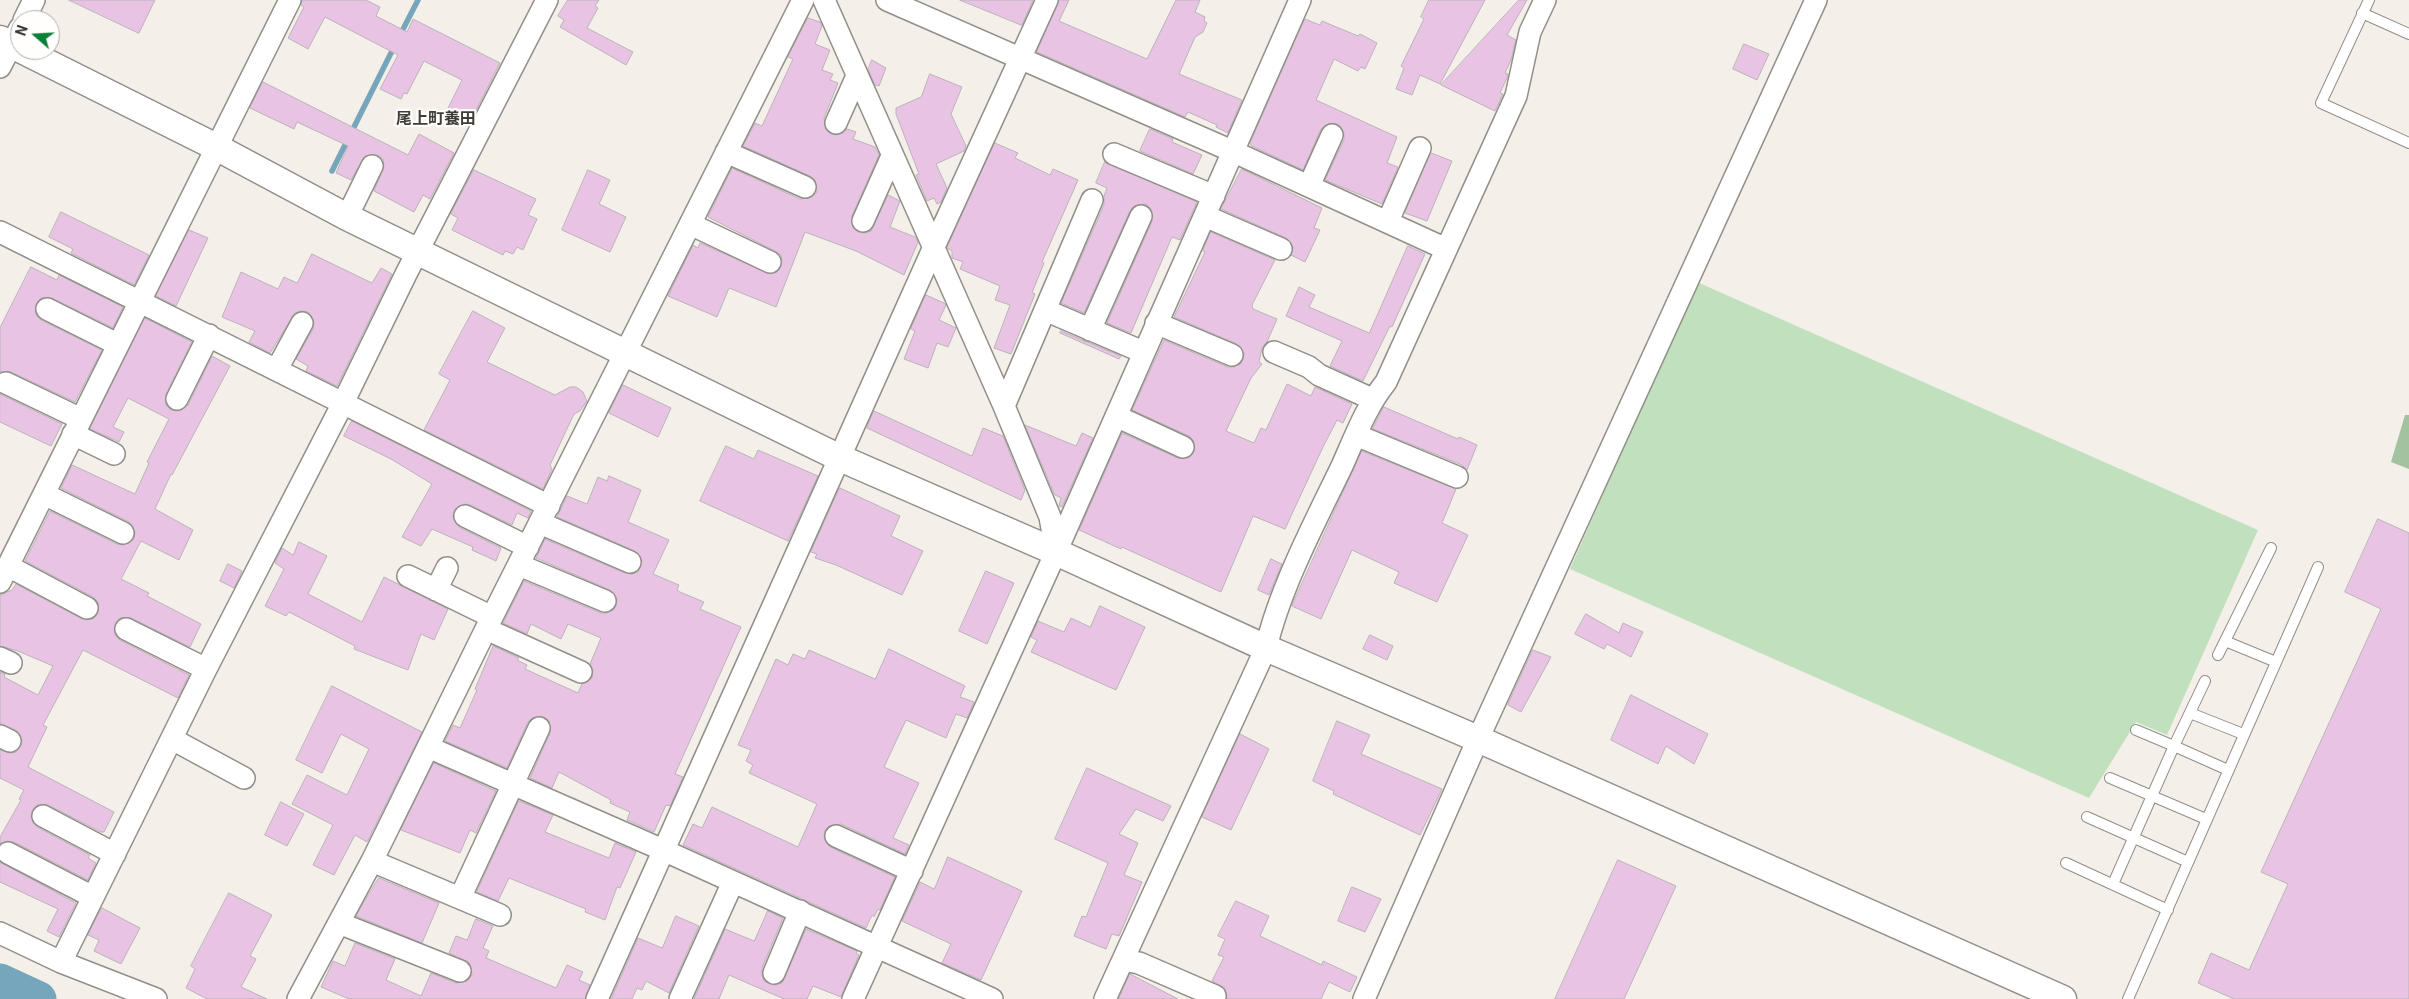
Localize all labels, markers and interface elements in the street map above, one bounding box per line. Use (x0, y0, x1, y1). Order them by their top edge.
north arrow (10, 10, 60, 60)
text: N (13, 23, 31, 38)
district label: 尾上町養田 (396, 110, 476, 130)

